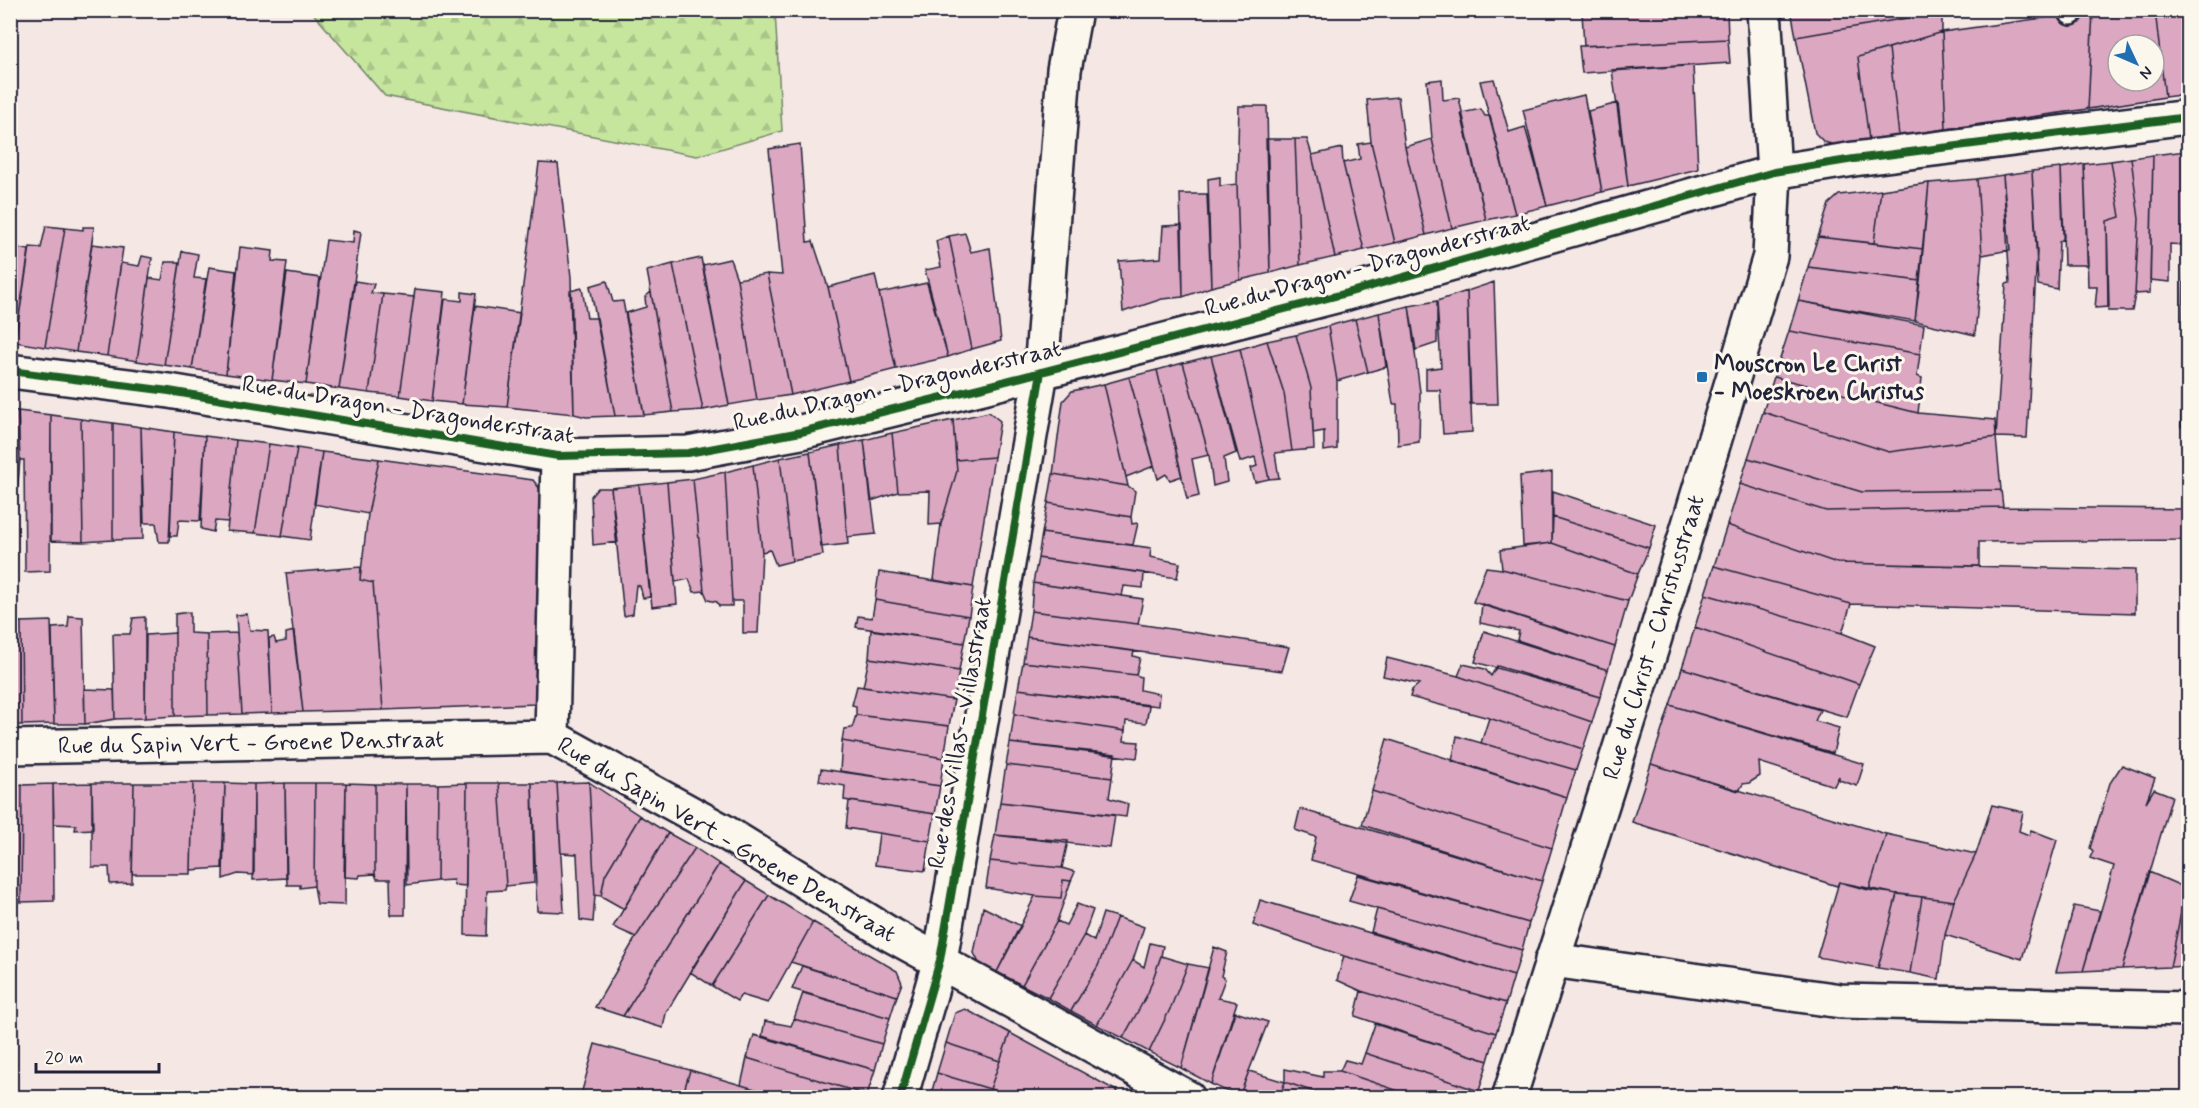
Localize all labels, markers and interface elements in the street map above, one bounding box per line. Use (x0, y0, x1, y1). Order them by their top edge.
north arrow (2106, 33, 2166, 93)
text: N (2134, 61, 2157, 84)
street label: Rue du Dragon - Dragonderstraat (1201, 208, 1534, 327)
street label: Rue du Dragon - Dragonderstraat (730, 334, 1065, 441)
place label: Mouscron Le Christ - Moeskroen Christus (1714, 349, 1925, 408)
street label: Rue du Dragon - Dragonderstraat (239, 369, 576, 454)
marker: Mouscron Le Christ - Moeskroen Christus (1695, 370, 1709, 384)
street label: Rue du Christ - Christusstraat (1596, 491, 1713, 784)
street label: Rue des Villas - Villasstraat (921, 595, 1000, 871)
street label: Rue du Sapin Vert - Groene Denstraat (58, 725, 444, 762)
street label: Rue du Sapin Vert - Groene Denstraat (551, 730, 901, 950)
scale bar (36, 1036, 159, 1074)
text: 20 m (45, 1046, 83, 1070)

